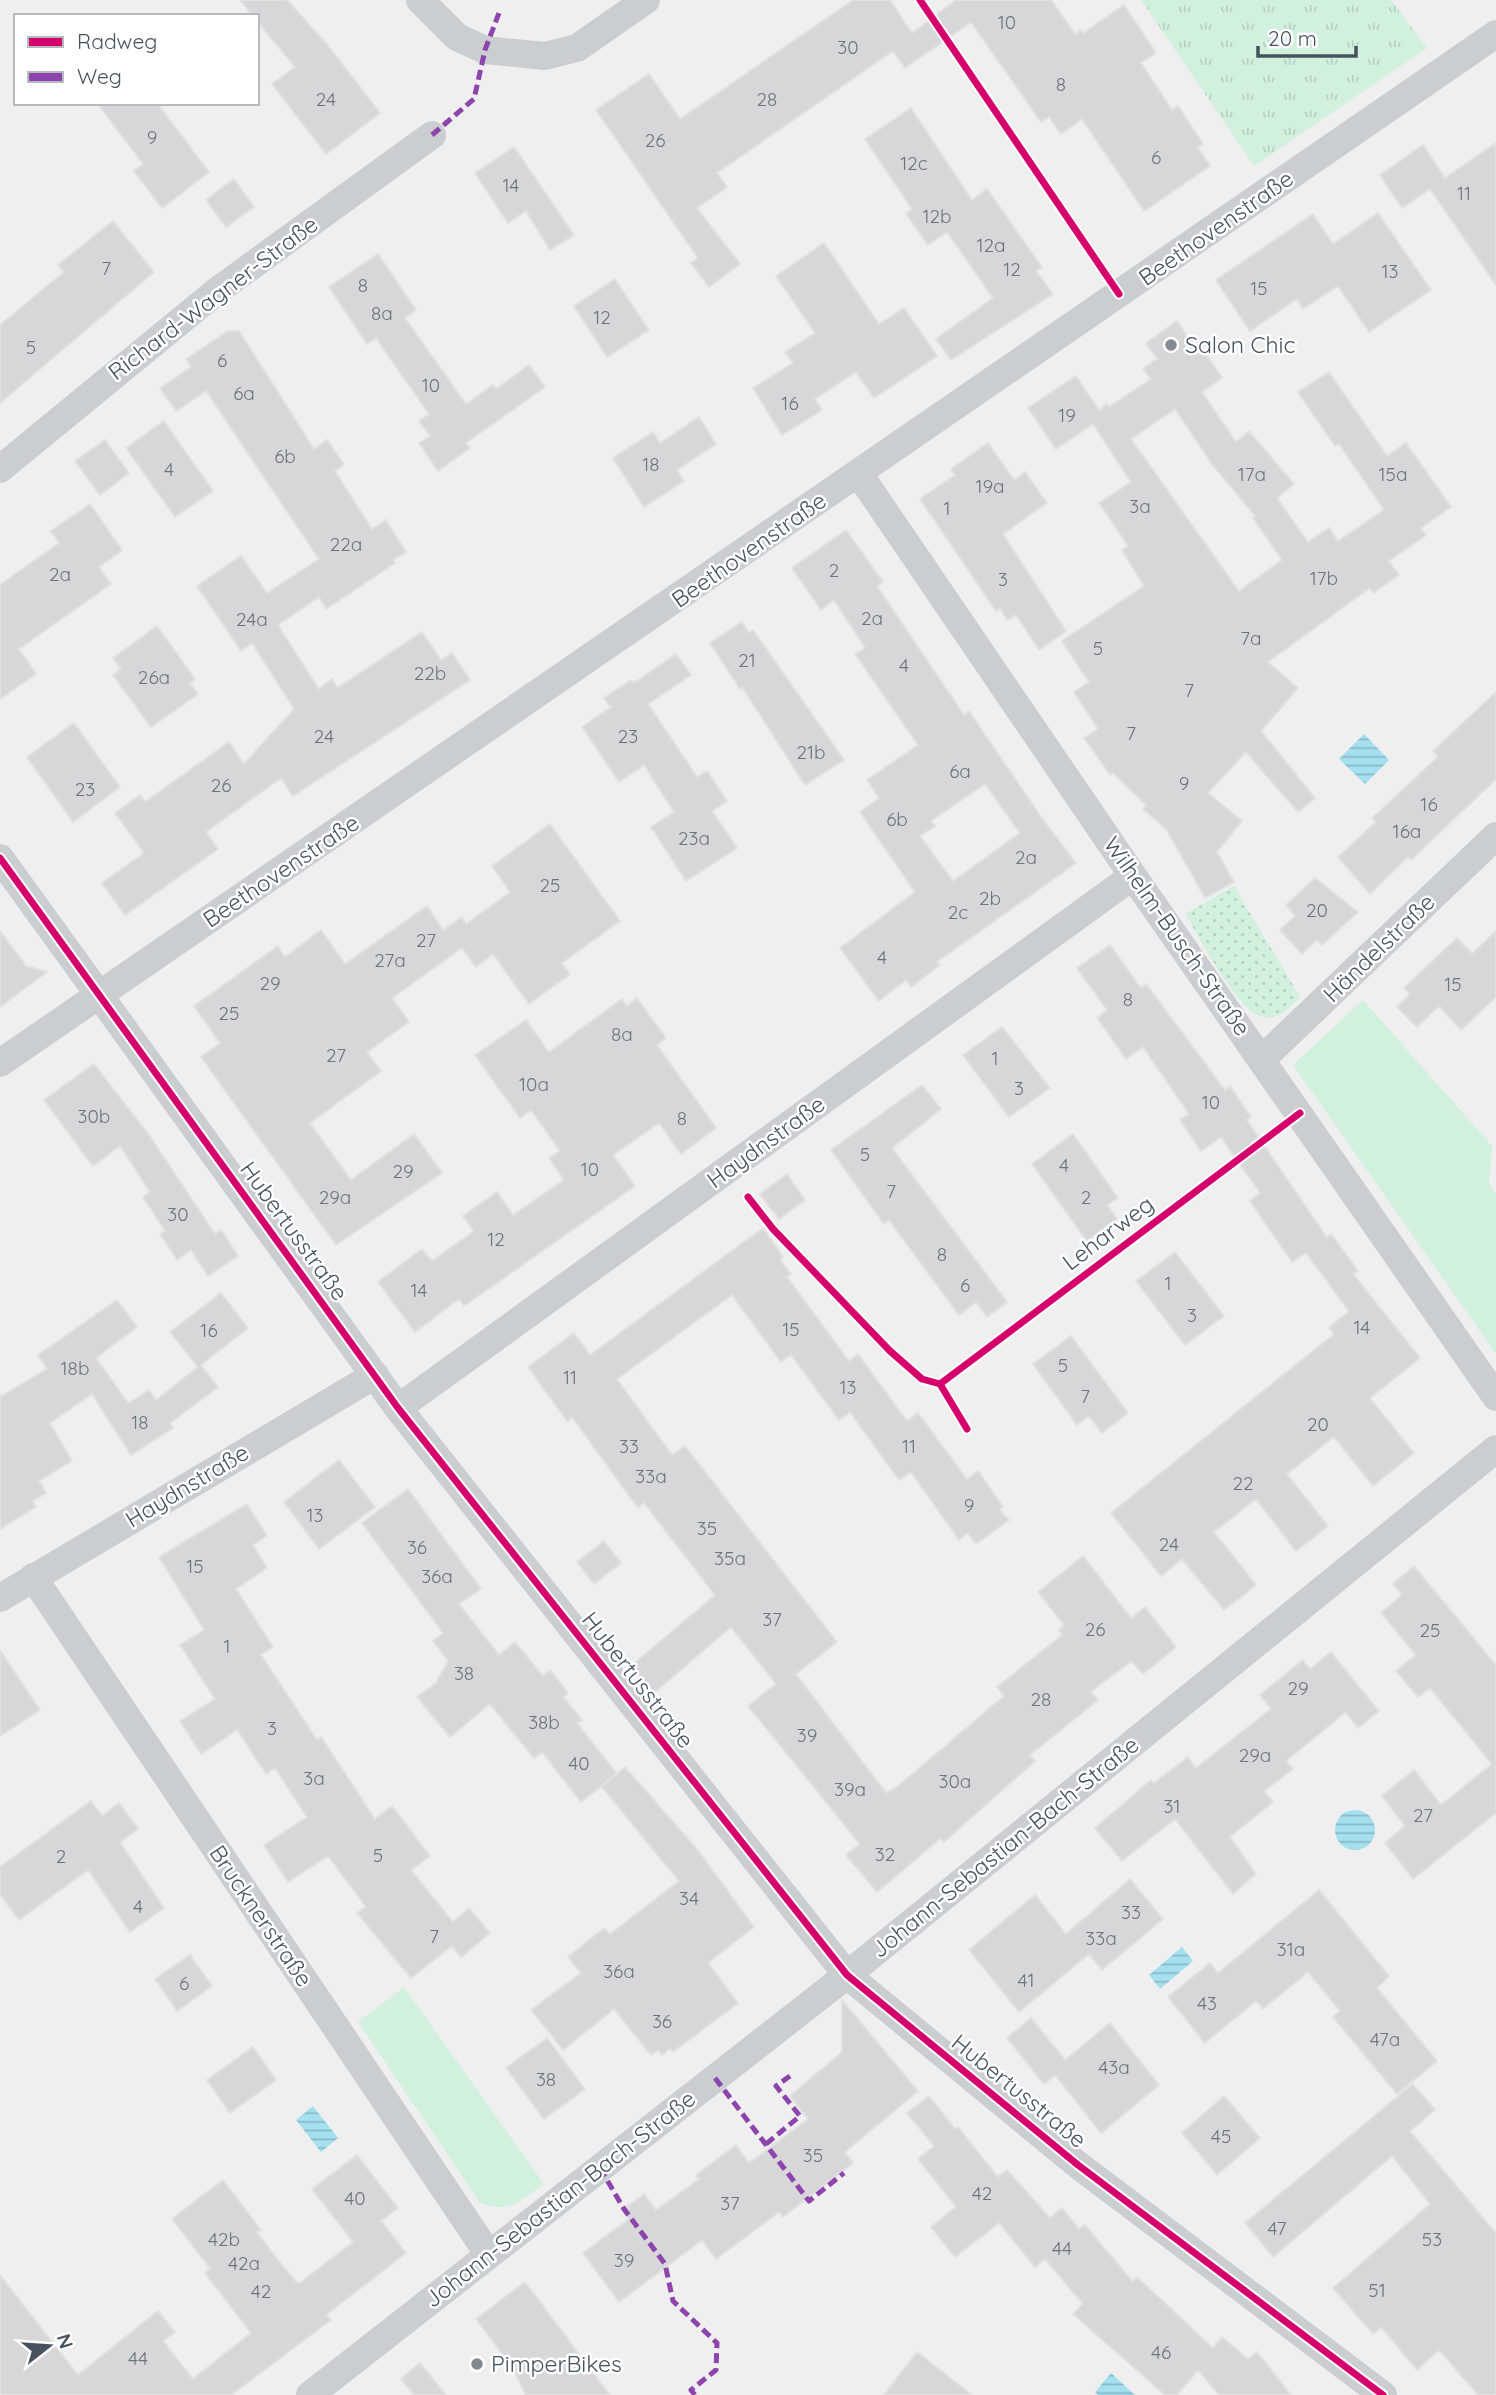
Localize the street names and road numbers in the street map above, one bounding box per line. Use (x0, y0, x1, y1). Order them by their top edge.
street label: Beethovenstraße (1133, 164, 1299, 292)
street label: Richard-Wagner-Straße (102, 209, 323, 386)
street label: Beethovenstraße (666, 486, 832, 614)
street label: Beethovenstraße (197, 808, 364, 933)
street label: Wilhelm-Busch-Straße (1098, 830, 1257, 1041)
street label: Händelstraße (1317, 887, 1441, 1008)
street label: Haydnstraße (701, 1089, 830, 1194)
street label: Hubertusstraße (234, 1155, 355, 1306)
street label: Leharweg (1056, 1189, 1159, 1276)
street label: Haydnstraße (120, 1437, 254, 1534)
street label: Hubertusstraße (576, 1606, 701, 1754)
street label: Johann-Sebastian-Bach-Straße (865, 1730, 1144, 1964)
street label: Brucknerstraße (203, 1840, 319, 1992)
street label: Hubertusstraße (946, 2027, 1093, 2154)
street label: Johann-Sebastian-Bach-Straße (418, 2084, 701, 2314)

